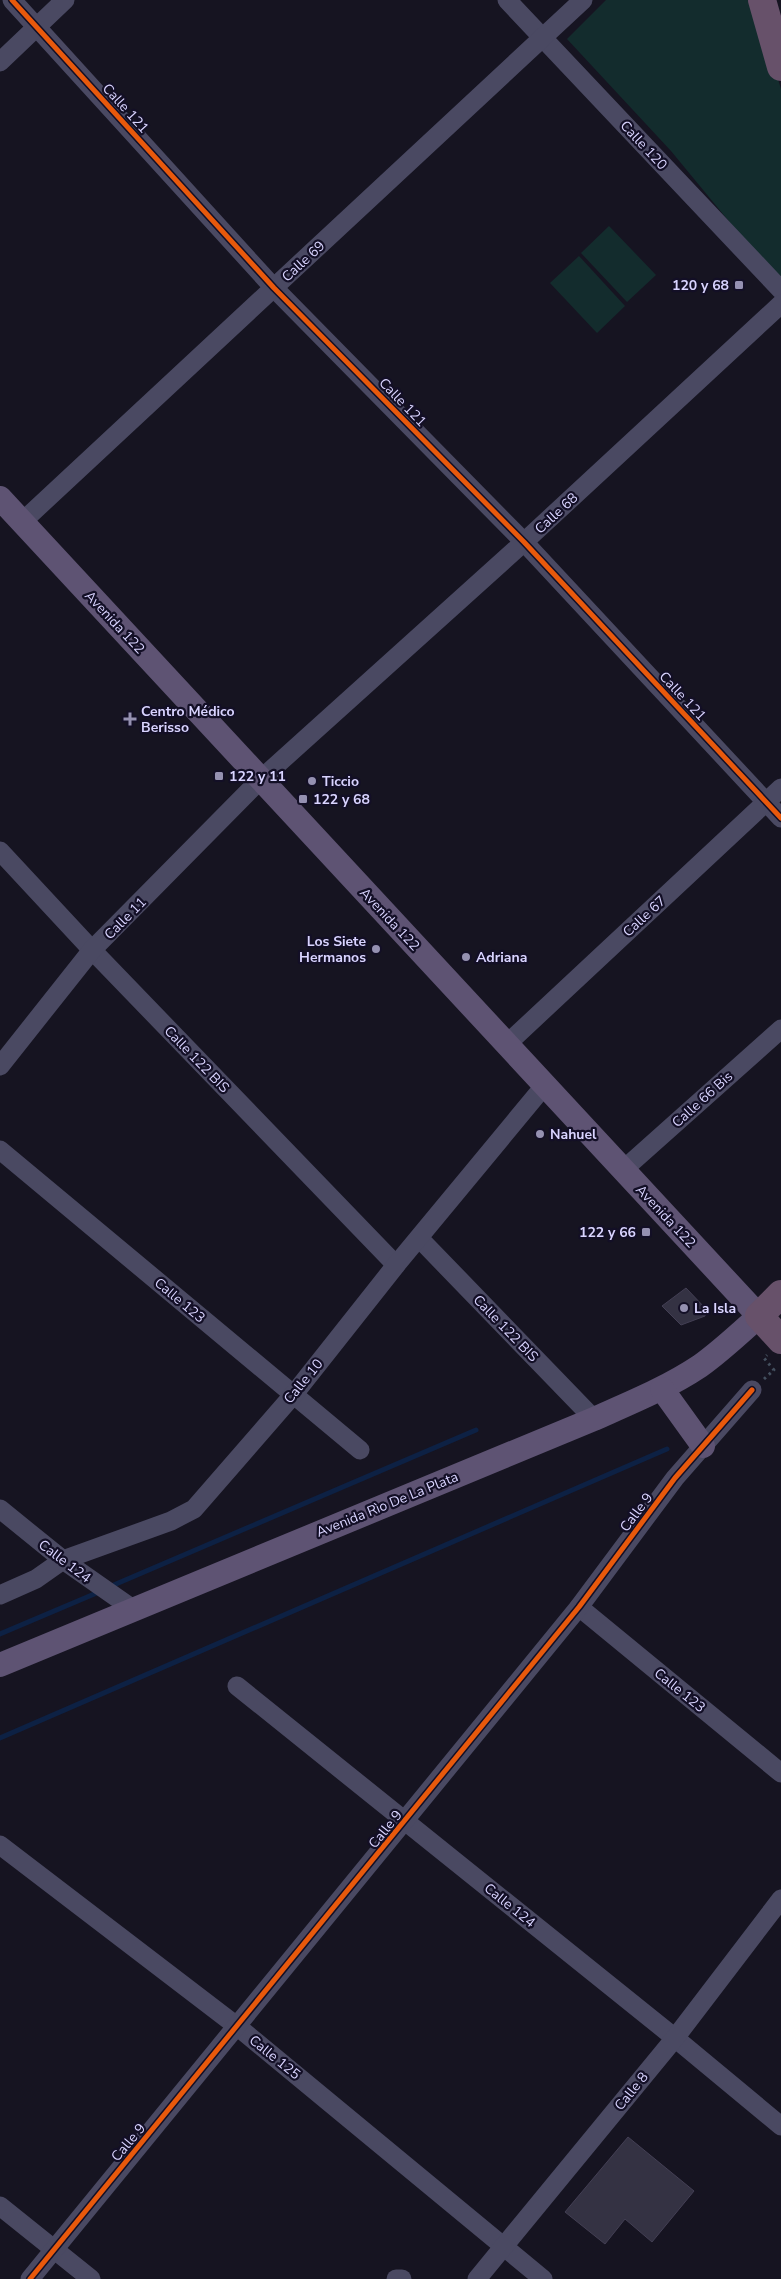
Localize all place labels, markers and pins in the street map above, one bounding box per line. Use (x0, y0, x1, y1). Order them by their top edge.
place label: 120 y 68 (672, 276, 729, 295)
marker: 120 y 68 (733, 279, 745, 291)
place label: Centro Médico Berisso (141, 702, 235, 737)
marker: Centro Médico Berisso (123, 712, 137, 726)
place label: 122 y 11 (229, 767, 286, 786)
marker: 122 y 11 (213, 770, 225, 782)
place label: Ticcio (322, 772, 359, 791)
marker: Ticcio (306, 775, 318, 787)
place label: 122 y 68 (313, 790, 370, 809)
marker: 122 y 68 (297, 793, 309, 805)
place label: Los Siete Hermanos (299, 932, 366, 967)
marker: Los Siete Hermanos (370, 943, 382, 955)
place label: Adriana (476, 948, 527, 967)
marker: Adriana (460, 951, 472, 963)
place label: Nahuel (550, 1125, 597, 1144)
marker: Nahuel (534, 1128, 546, 1140)
place label: 122 y 66 (579, 1223, 636, 1242)
marker: 122 y 66 (640, 1226, 652, 1238)
place label: La Isla (694, 1299, 736, 1318)
marker: La Isla (678, 1302, 690, 1314)

